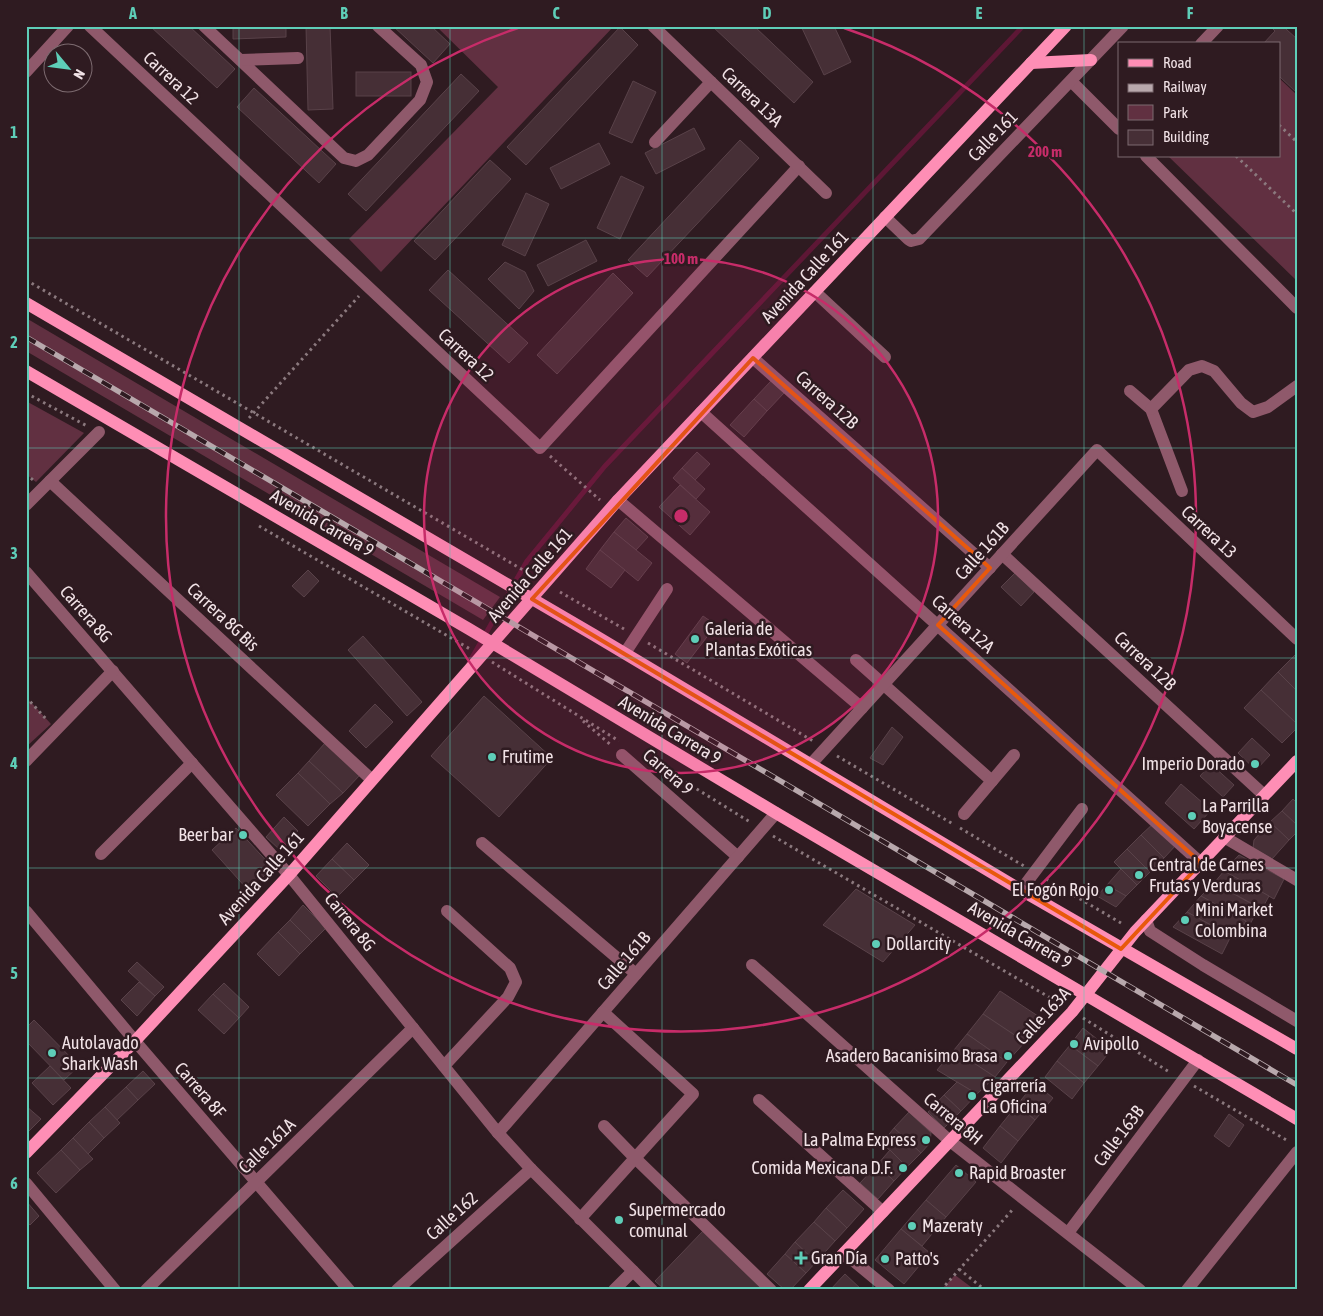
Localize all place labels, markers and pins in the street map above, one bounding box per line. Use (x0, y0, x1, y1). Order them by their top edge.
centre of rings (672, 507, 690, 525)
place label: Galeria de Plantas Exóticas (705, 618, 812, 660)
marker: Galeria de Plantas Exóticas (689, 633, 701, 645)
place label: Frutime (502, 746, 553, 767)
marker: Frutime (486, 751, 498, 763)
place label: Imperio Dorado (1142, 753, 1245, 774)
marker: Imperio Dorado (1249, 758, 1261, 770)
place label: La Parrilla Boyacense (1202, 795, 1273, 837)
marker: La Parrilla Boyacense (1186, 810, 1198, 822)
place label: Beer bar (178, 824, 234, 845)
marker: Beer bar (237, 829, 249, 841)
place label: Central de Carnes Frutas y Verduras (1149, 854, 1264, 896)
marker: Central de Carnes Frutas y Verduras (1133, 869, 1145, 881)
place label: El Fogón Rojo (1012, 879, 1099, 900)
marker: El Fogón Rojo (1103, 884, 1115, 896)
place label: Mini Market Colombina (1195, 899, 1273, 941)
marker: Mini Market Colombina (1179, 914, 1191, 926)
place label: Dollarcity (886, 933, 951, 954)
marker: Dollarcity (870, 938, 882, 950)
place label: Autolavado Shark Wash (62, 1032, 139, 1074)
place label: Avipollo (1084, 1033, 1139, 1054)
marker: Avipollo (1068, 1038, 1080, 1050)
place label: Asadero Bacanisimo Brasa (826, 1045, 998, 1066)
marker: Autolavado Shark Wash (46, 1047, 58, 1059)
marker: Asadero Bacanisimo Brasa (1002, 1050, 1014, 1062)
place label: Cigarrería La Oficina (982, 1075, 1047, 1117)
marker: Cigarrería La Oficina (966, 1090, 978, 1102)
place label: La Palma Express (803, 1129, 916, 1150)
marker: La Palma Express (920, 1134, 932, 1146)
place label: Comida Mexicana D.F. (751, 1157, 893, 1178)
marker: Comida Mexicana D.F. (897, 1162, 909, 1174)
place label: Rapid Broaster (969, 1162, 1066, 1183)
marker: Rapid Broaster (953, 1167, 965, 1179)
place label: Supermercado comunal (629, 1199, 726, 1241)
marker: Supermercado comunal (613, 1214, 625, 1226)
place label: Mazeraty (922, 1215, 983, 1236)
marker: Mazeraty (906, 1220, 918, 1232)
place label: Gran Día (811, 1247, 868, 1268)
place label: Patto's (895, 1248, 939, 1269)
marker: Gran Día (795, 1252, 807, 1264)
marker: Patto's (879, 1253, 891, 1265)

